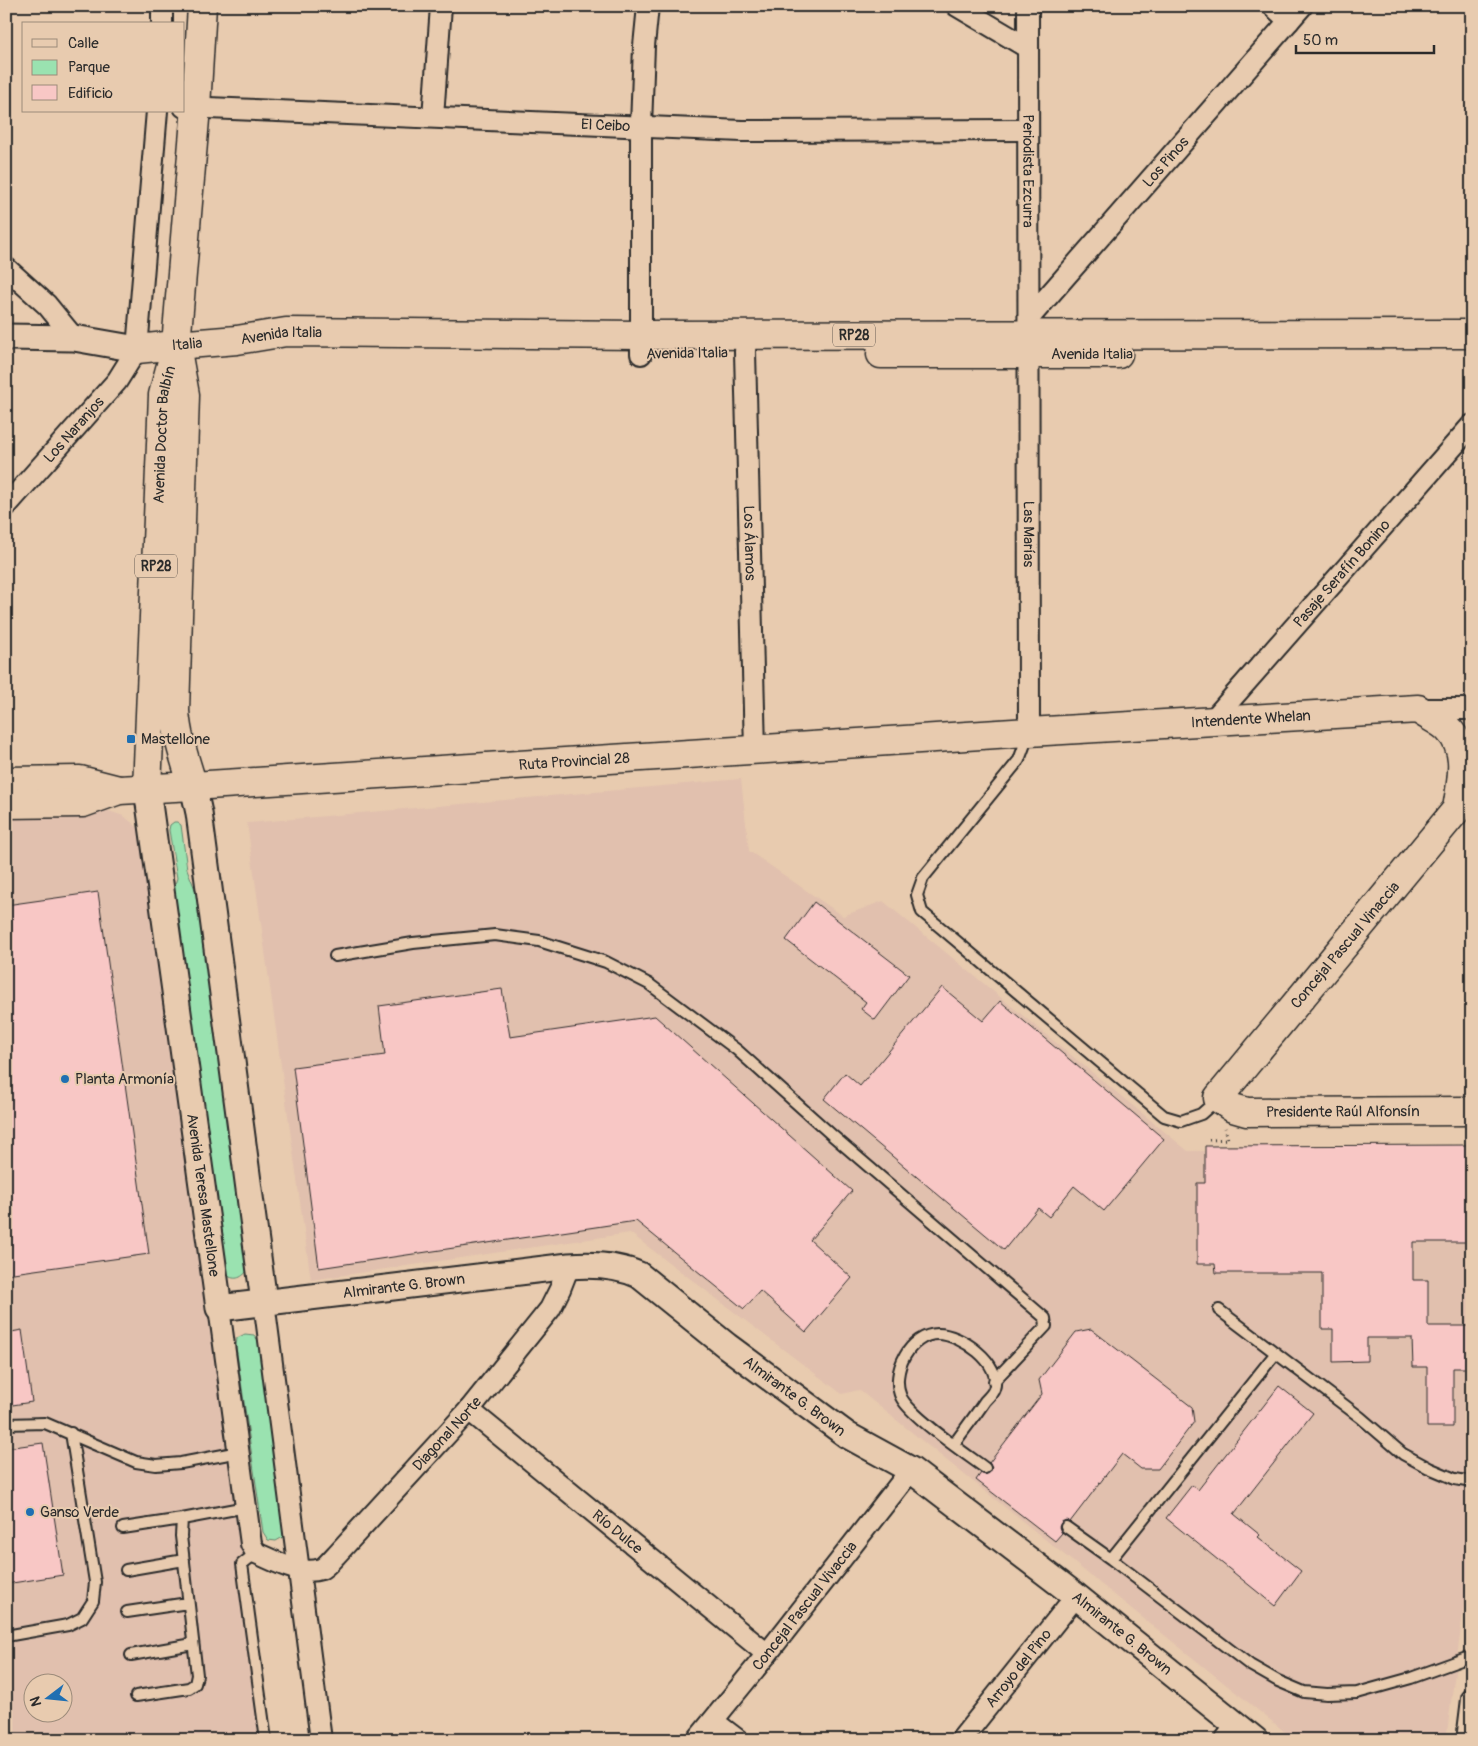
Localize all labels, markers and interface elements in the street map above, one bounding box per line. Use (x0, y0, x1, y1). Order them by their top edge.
legend (22, 22, 185, 112)
scale bar (1296, 22, 1433, 54)
text: 50 m (1303, 31, 1338, 50)
text: Calle (68, 34, 99, 53)
text: Parque (68, 58, 111, 77)
text: Edificio (68, 84, 113, 103)
street label: Periodista Ezcurra (1018, 114, 1037, 228)
street label: El Ceibo (580, 115, 631, 136)
street label: Los Pinos (1139, 133, 1193, 191)
street label: Avenida Italia (239, 323, 322, 349)
road number: RP28 (833, 324, 875, 346)
street label: Italia (171, 334, 203, 355)
street label: Avenida Italia (646, 343, 728, 364)
street label: Avenida Italia (1051, 345, 1133, 364)
street label: Avenida Doctor Balbín (150, 364, 180, 504)
street label: Los Naranjos (40, 393, 109, 467)
street label: Las Marías (1019, 501, 1038, 568)
street label: Los Álamos (739, 505, 760, 581)
street label: Pasaje Serafín Bonino (1290, 516, 1395, 631)
road number: RP28 (135, 554, 177, 578)
street label: Intendente Whelan (1191, 706, 1311, 732)
place label: Mastellone (141, 730, 210, 749)
marker: Mastellone (125, 733, 137, 745)
street label: Ruta Provincial 28 (518, 749, 631, 775)
street label: Concejal Pascual Vinaccia (1287, 878, 1404, 1013)
place label: Planta Armonía (75, 1070, 174, 1089)
marker: Planta Armonía (59, 1073, 71, 1085)
street label: Presidente Raúl Alfonsín (1266, 1102, 1420, 1122)
street label: Avenida Teresa Mastellone (182, 1112, 224, 1279)
street label: Almirante G. Brown (342, 1270, 466, 1303)
street label: Almirante G. Brown (739, 1352, 849, 1441)
street label: Diagonal Norte (409, 1392, 486, 1475)
place label: Ganso Verde (40, 1503, 120, 1522)
marker: Ganso Verde (24, 1506, 36, 1518)
street label: Río Dulce (588, 1506, 647, 1559)
street label: Concejal Pascual Vivaccia (748, 1538, 862, 1675)
street label: Almirante G. Brown (1068, 1588, 1176, 1679)
street label: Arroyo del Pino (982, 1625, 1056, 1712)
north arrow (22, 1674, 72, 1724)
text: N (27, 1695, 45, 1708)

